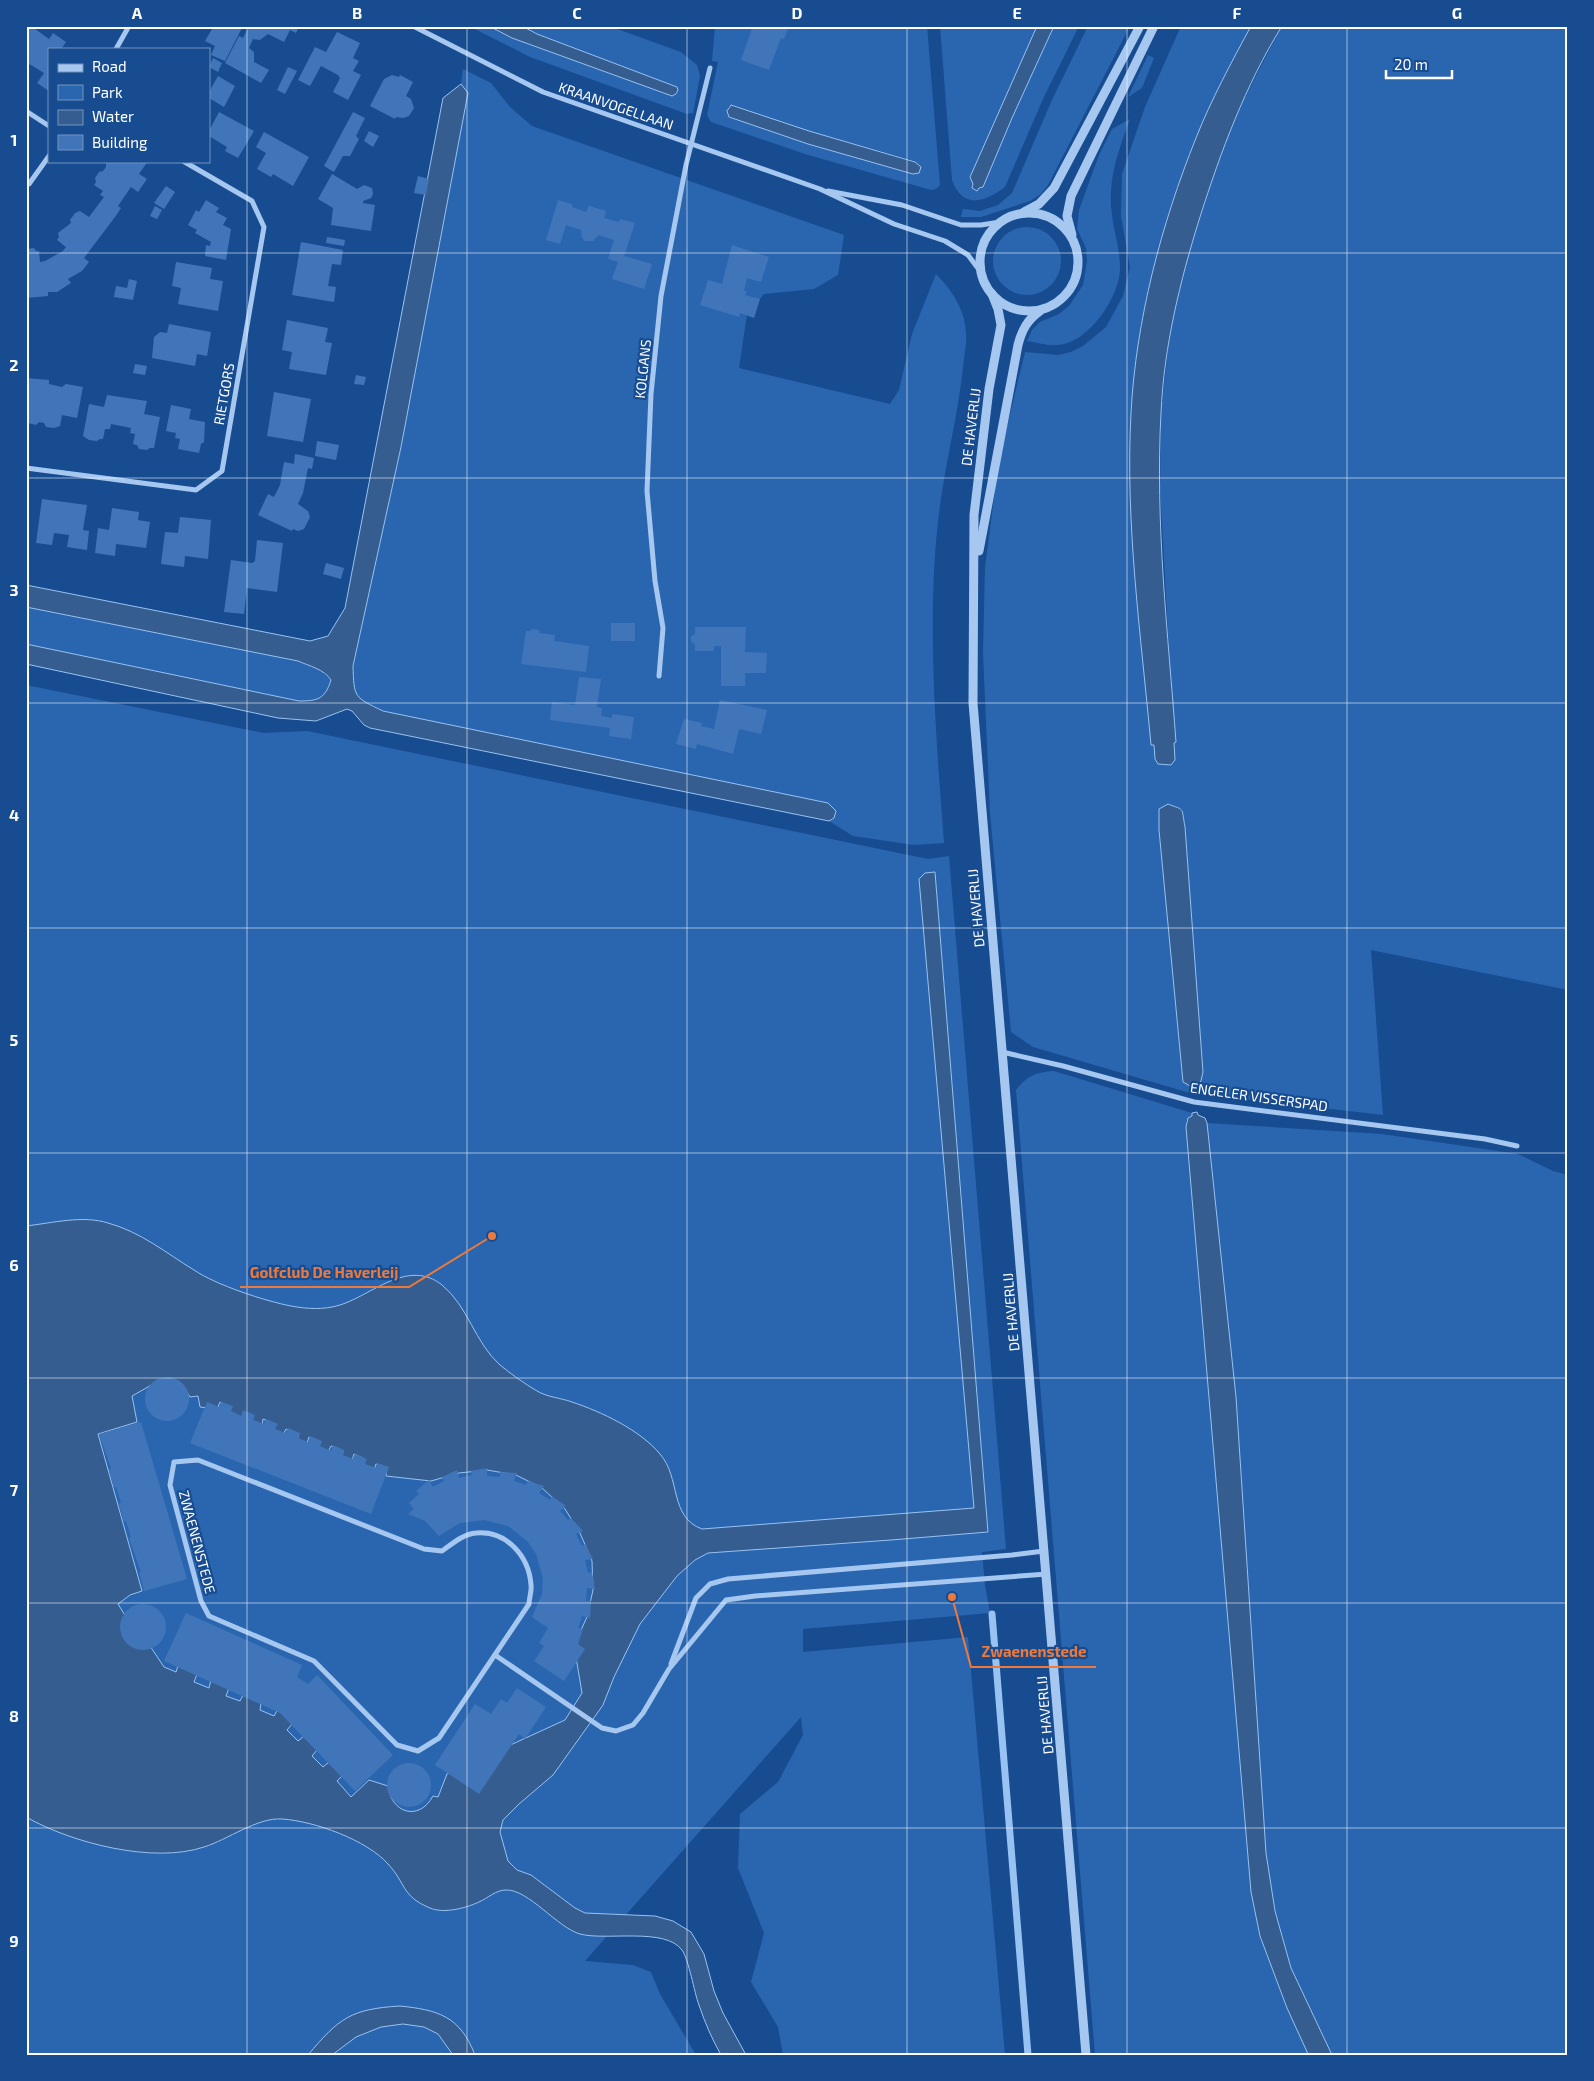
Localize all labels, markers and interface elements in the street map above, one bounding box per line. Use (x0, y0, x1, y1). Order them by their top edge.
text: A (132, 3, 143, 22)
text: B (352, 3, 362, 22)
text: C (572, 3, 582, 22)
text: D (792, 3, 803, 22)
text: E (1012, 3, 1022, 22)
text: F (1233, 3, 1242, 22)
text: G (1452, 3, 1462, 22)
legend (48, 48, 210, 162)
scale bar (1386, 48, 1453, 80)
text: 20 m (1394, 55, 1428, 73)
text: Road (92, 57, 127, 75)
street label: KRAANVOGELLAAN (557, 78, 676, 133)
text: Park (92, 83, 123, 101)
text: Water (92, 107, 134, 125)
text: 1 (11, 130, 17, 149)
text: Building (92, 133, 148, 151)
street label: KOLGANS (631, 338, 654, 399)
text: 2 (9, 355, 19, 374)
street label: RIETGORS (210, 361, 237, 426)
street label: DE HAVERLIJ (957, 387, 984, 467)
text: 3 (9, 580, 19, 599)
text: 4 (9, 805, 19, 824)
street label: DE HAVERLIJ (964, 868, 987, 948)
text: 5 (10, 1030, 19, 1049)
street label: ENGELER VISSERSPAD (1189, 1078, 1329, 1115)
text: 6 (9, 1255, 19, 1274)
callout: Golfclub De Haverleij (240, 1257, 409, 1287)
text: Golfclub De Haverleij (250, 1263, 398, 1281)
street label: DE HAVERLIJ (999, 1272, 1022, 1352)
text: 7 (10, 1480, 19, 1499)
street label: ZWAENENSTEDE (176, 1488, 219, 1595)
callout: Zwaenenstede (971, 1637, 1096, 1667)
text: Zwaenenstede (982, 1642, 1086, 1660)
street label: DE HAVERLIJ (1033, 1675, 1056, 1755)
text: 8 (9, 1706, 19, 1725)
text: 9 (9, 1931, 19, 1950)

